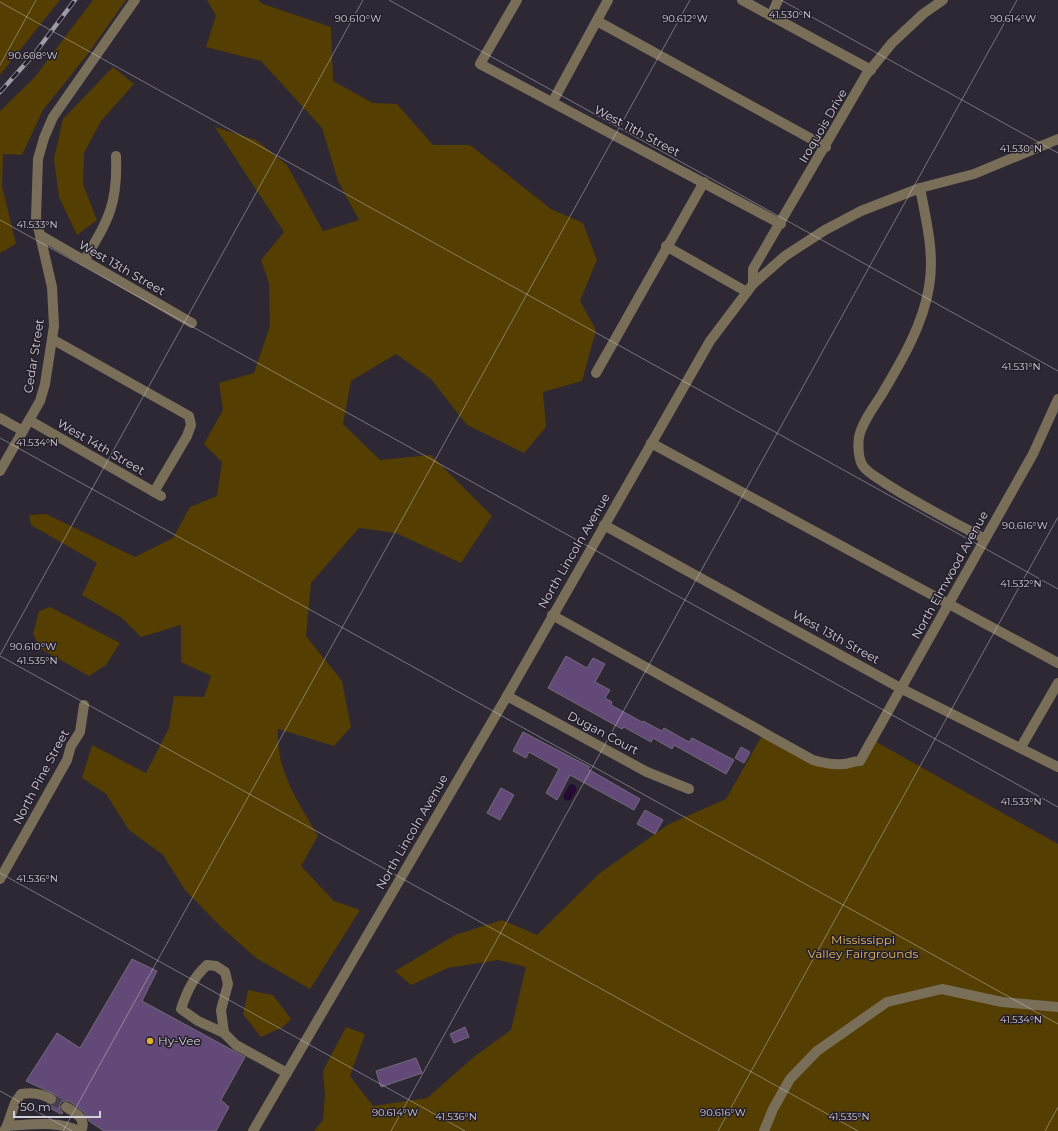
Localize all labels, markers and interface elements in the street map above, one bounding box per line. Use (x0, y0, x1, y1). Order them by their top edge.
text: 41.530°N (769, 8, 811, 21)
text: 90.610°W (335, 12, 381, 25)
text: 90.612°W (662, 12, 708, 25)
text: 90.614°W (990, 12, 1036, 25)
text: 90.608°W (8, 49, 58, 62)
street label: Iroquois Drive (795, 86, 850, 166)
street label: West 11th Street (592, 102, 683, 160)
text: 41.530°N (1000, 142, 1042, 155)
text: 41.533°N (16, 218, 58, 231)
street label: West 13th Street (76, 237, 168, 298)
street label: Cedar Street (20, 318, 47, 394)
text: 41.531°N (1001, 360, 1041, 373)
street label: West 14th Street (55, 415, 148, 478)
text: 41.534°N (16, 436, 58, 449)
street label: North Lincoln Avenue (534, 490, 613, 611)
street label: North Elmwood Avenue (908, 508, 991, 641)
text: 90.616°W (1002, 519, 1048, 532)
text: 41.532°N (1000, 577, 1042, 590)
street label: West 13th Street (790, 606, 883, 667)
text: 90.610°W (10, 640, 56, 653)
text: 41.535°N (16, 654, 58, 667)
street label: Dugan Court (565, 708, 641, 758)
street label: North Pine Street (9, 727, 72, 827)
street label: North Lincoln Avenue (372, 771, 451, 892)
text: 41.533°N (1000, 795, 1042, 808)
text: 41.536°N (16, 872, 58, 885)
park label: Mississippi Valley Fairgrounds (808, 932, 919, 961)
text: 41.534°N (1000, 1013, 1042, 1026)
place label: Hy-Vee (158, 1033, 201, 1048)
marker: Hy-Vee (145, 1036, 155, 1046)
scale bar (14, 1093, 100, 1119)
text: 50 m (20, 1099, 51, 1114)
text: 90.614°W (372, 1106, 418, 1119)
text: 90.616°W (700, 1106, 746, 1119)
text: 41.536°N (435, 1110, 477, 1123)
text: 41.535°N (828, 1110, 870, 1123)

